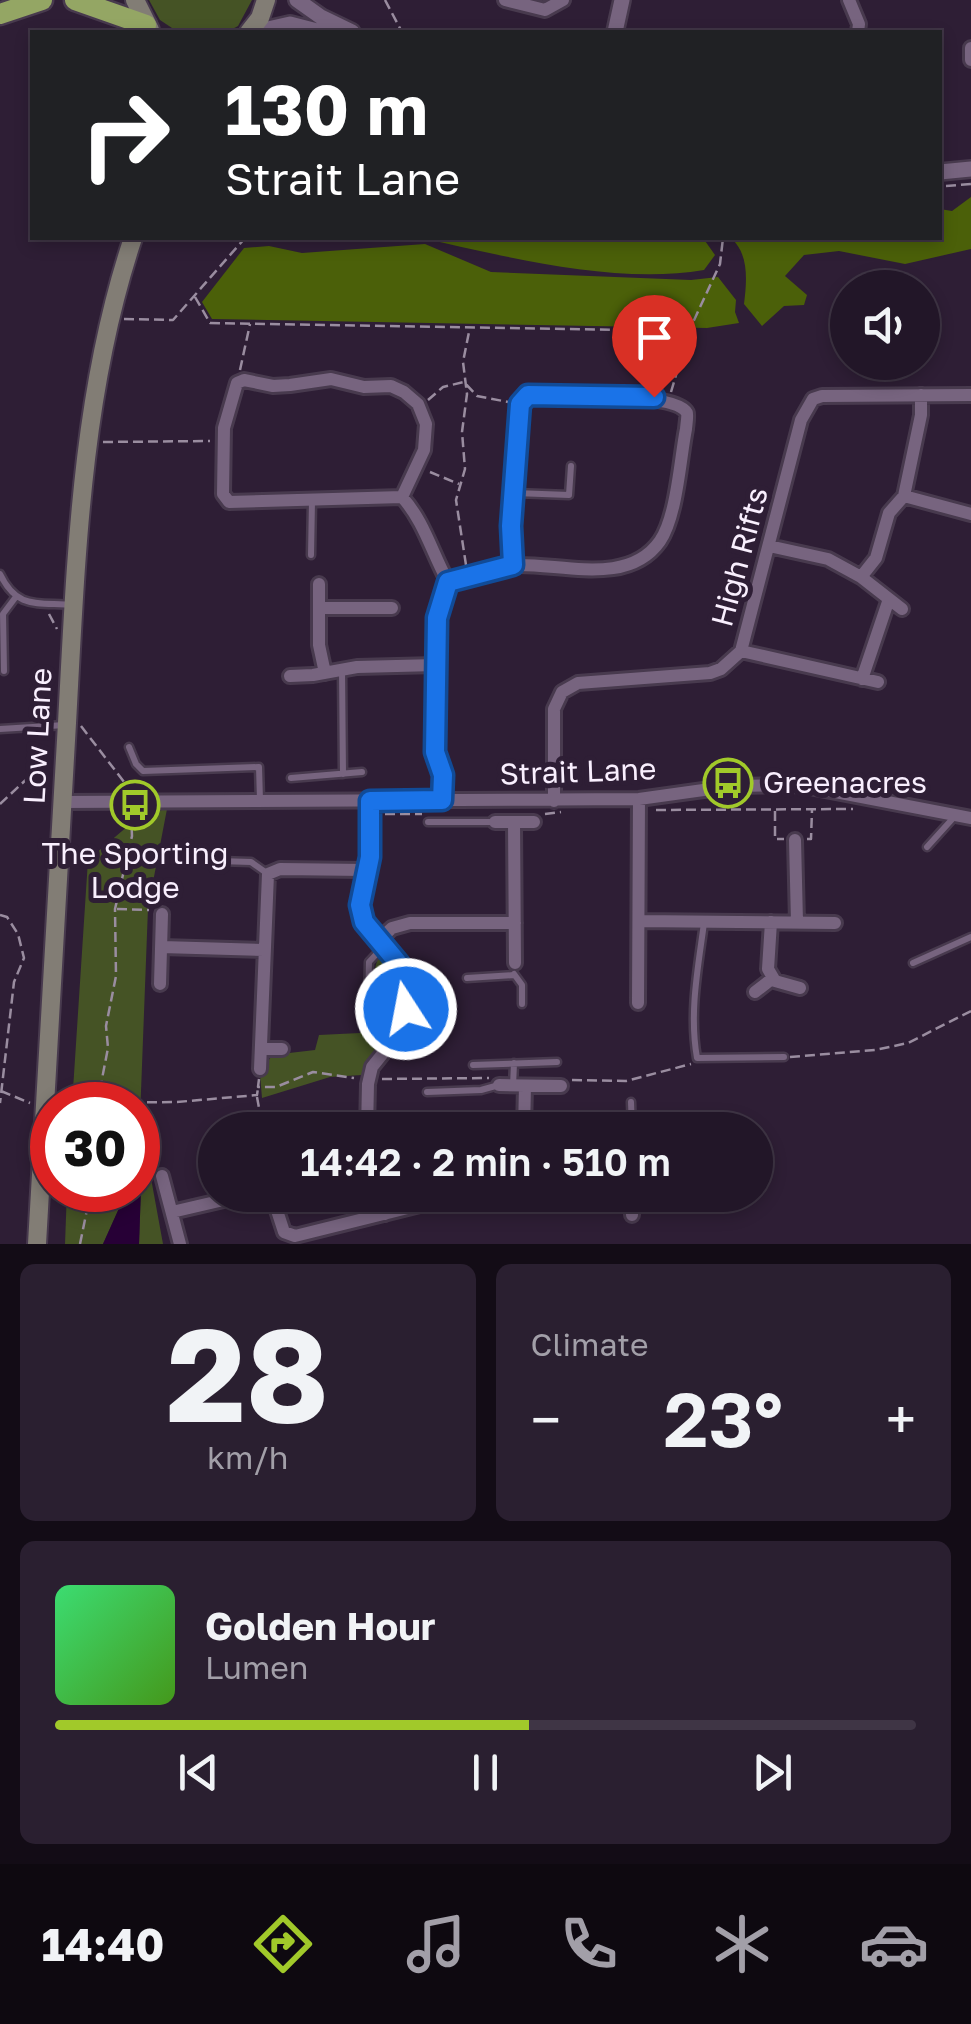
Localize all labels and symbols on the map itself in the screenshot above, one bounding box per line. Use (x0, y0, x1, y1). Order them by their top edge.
pin (612, 295, 697, 398)
street label: High Rifts (703, 483, 775, 630)
street label: Low Lane (15, 667, 59, 805)
street label: Strait Lane (499, 750, 657, 792)
bus stop icon: Greenacres (702, 757, 754, 809)
place label: Greenacres (763, 764, 927, 800)
bus stop icon: The Sporting Lodge (109, 779, 161, 831)
place label: The Sporting Lodge (42, 835, 228, 905)
position arrow (354, 957, 458, 1061)
speed limit sign: 30 (30, 1082, 160, 1212)

